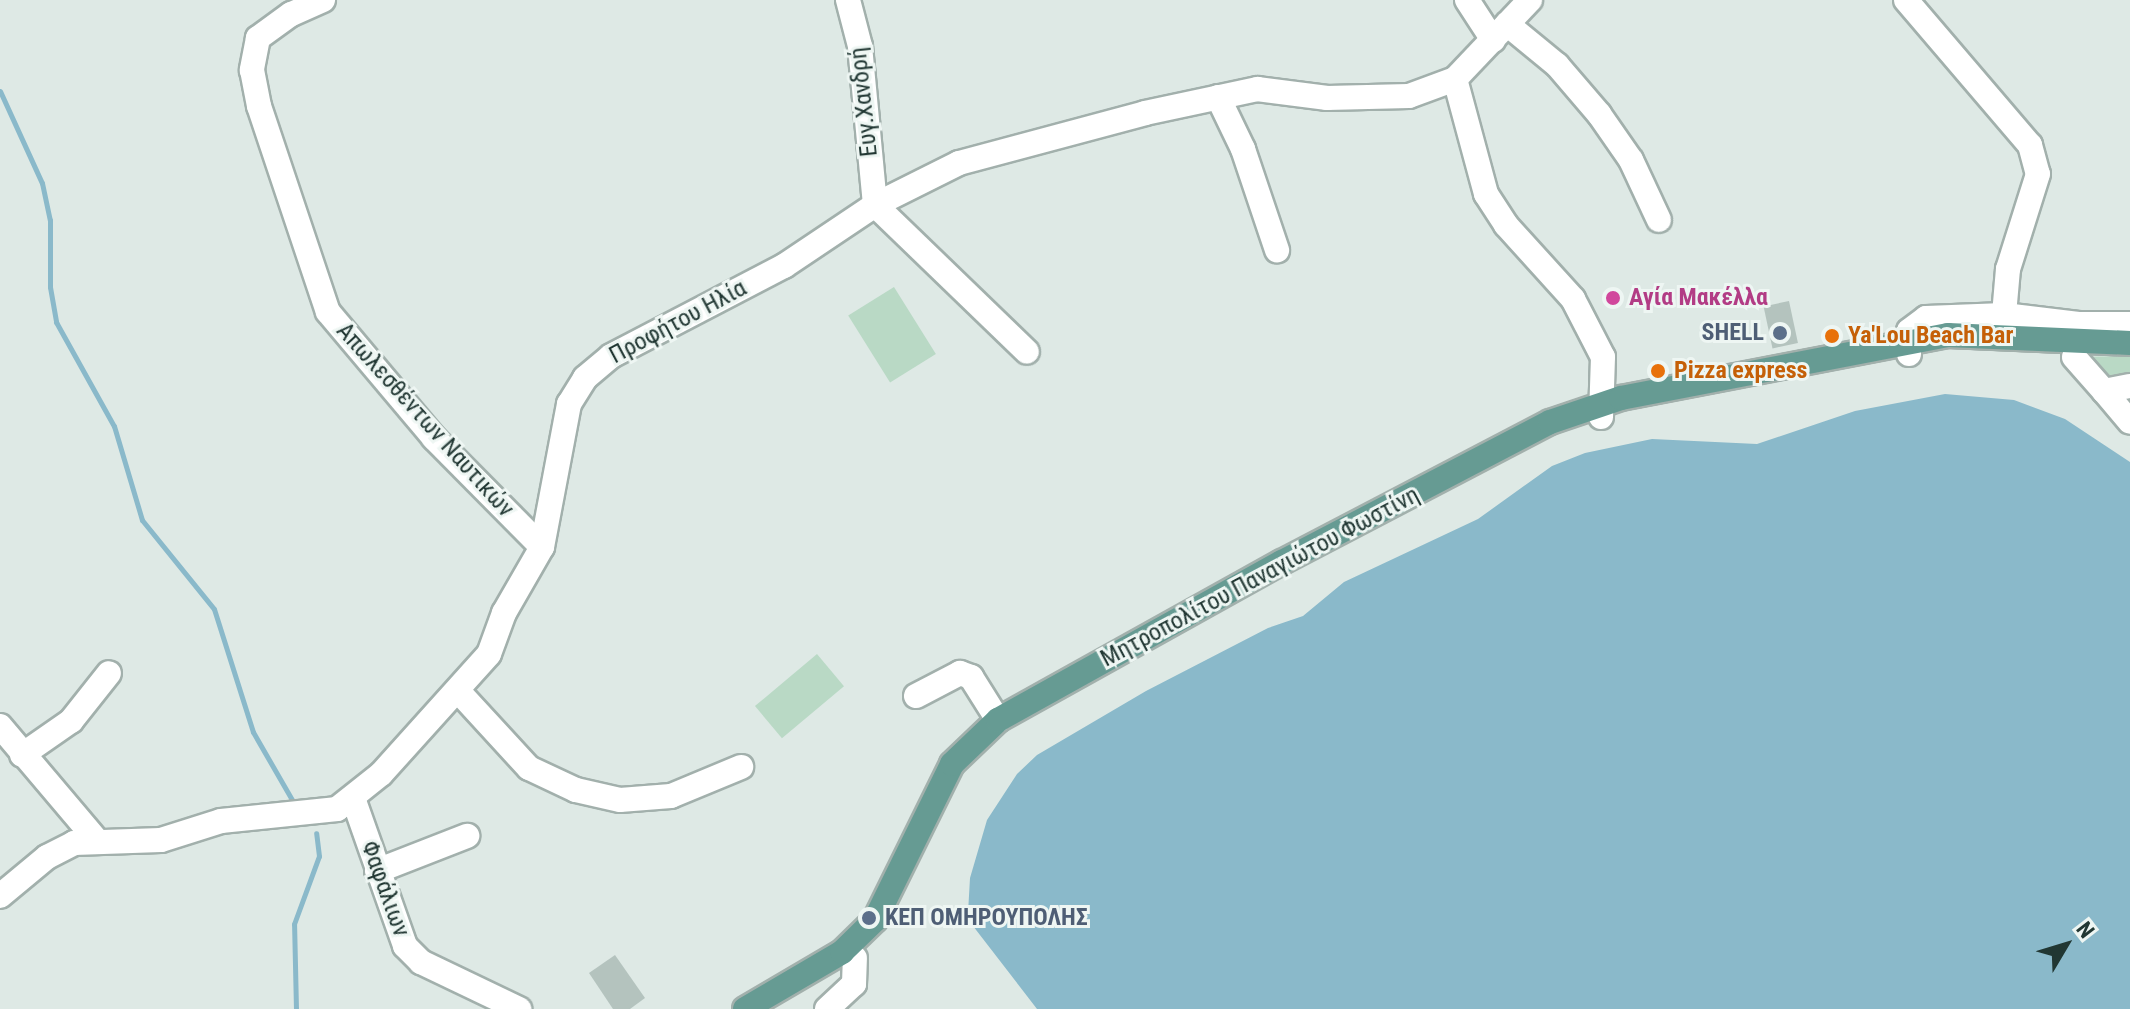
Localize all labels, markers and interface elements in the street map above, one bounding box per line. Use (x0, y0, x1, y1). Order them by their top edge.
street label: Ευγ.Χανδρή (844, 46, 884, 158)
street label: Προφήτου Ηλία (604, 274, 752, 370)
place label: Αγία Μακέλλα (1629, 284, 1768, 312)
marker: Αγία Μακέλλα (1604, 289, 1622, 307)
street label: Απωλεσθέντων Ναυτικών (330, 317, 520, 523)
place label: SHELL (1702, 319, 1764, 347)
place label: Ya'Lou Beach Bar (1848, 322, 2013, 350)
marker: SHELL (1771, 324, 1789, 342)
marker: Ya'Lou Beach Bar (1823, 327, 1841, 345)
place label: Pizza express (1674, 357, 1807, 385)
marker: Pizza express (1649, 362, 1667, 380)
street label: Μητροπολίτου Παναγιώτου Φωστίνη (1096, 481, 1424, 673)
street label: Φαφάλιων (354, 837, 416, 941)
place label: ΚΕΠ ΟΜΗΡΟΥΠΟΛΗΣ (885, 904, 1088, 932)
north arrow (2026, 905, 2106, 985)
marker: ΚΕΠ ΟΜΗΡΟΥΠΟΛΗΣ (860, 909, 878, 927)
text: N (2071, 917, 2099, 943)

